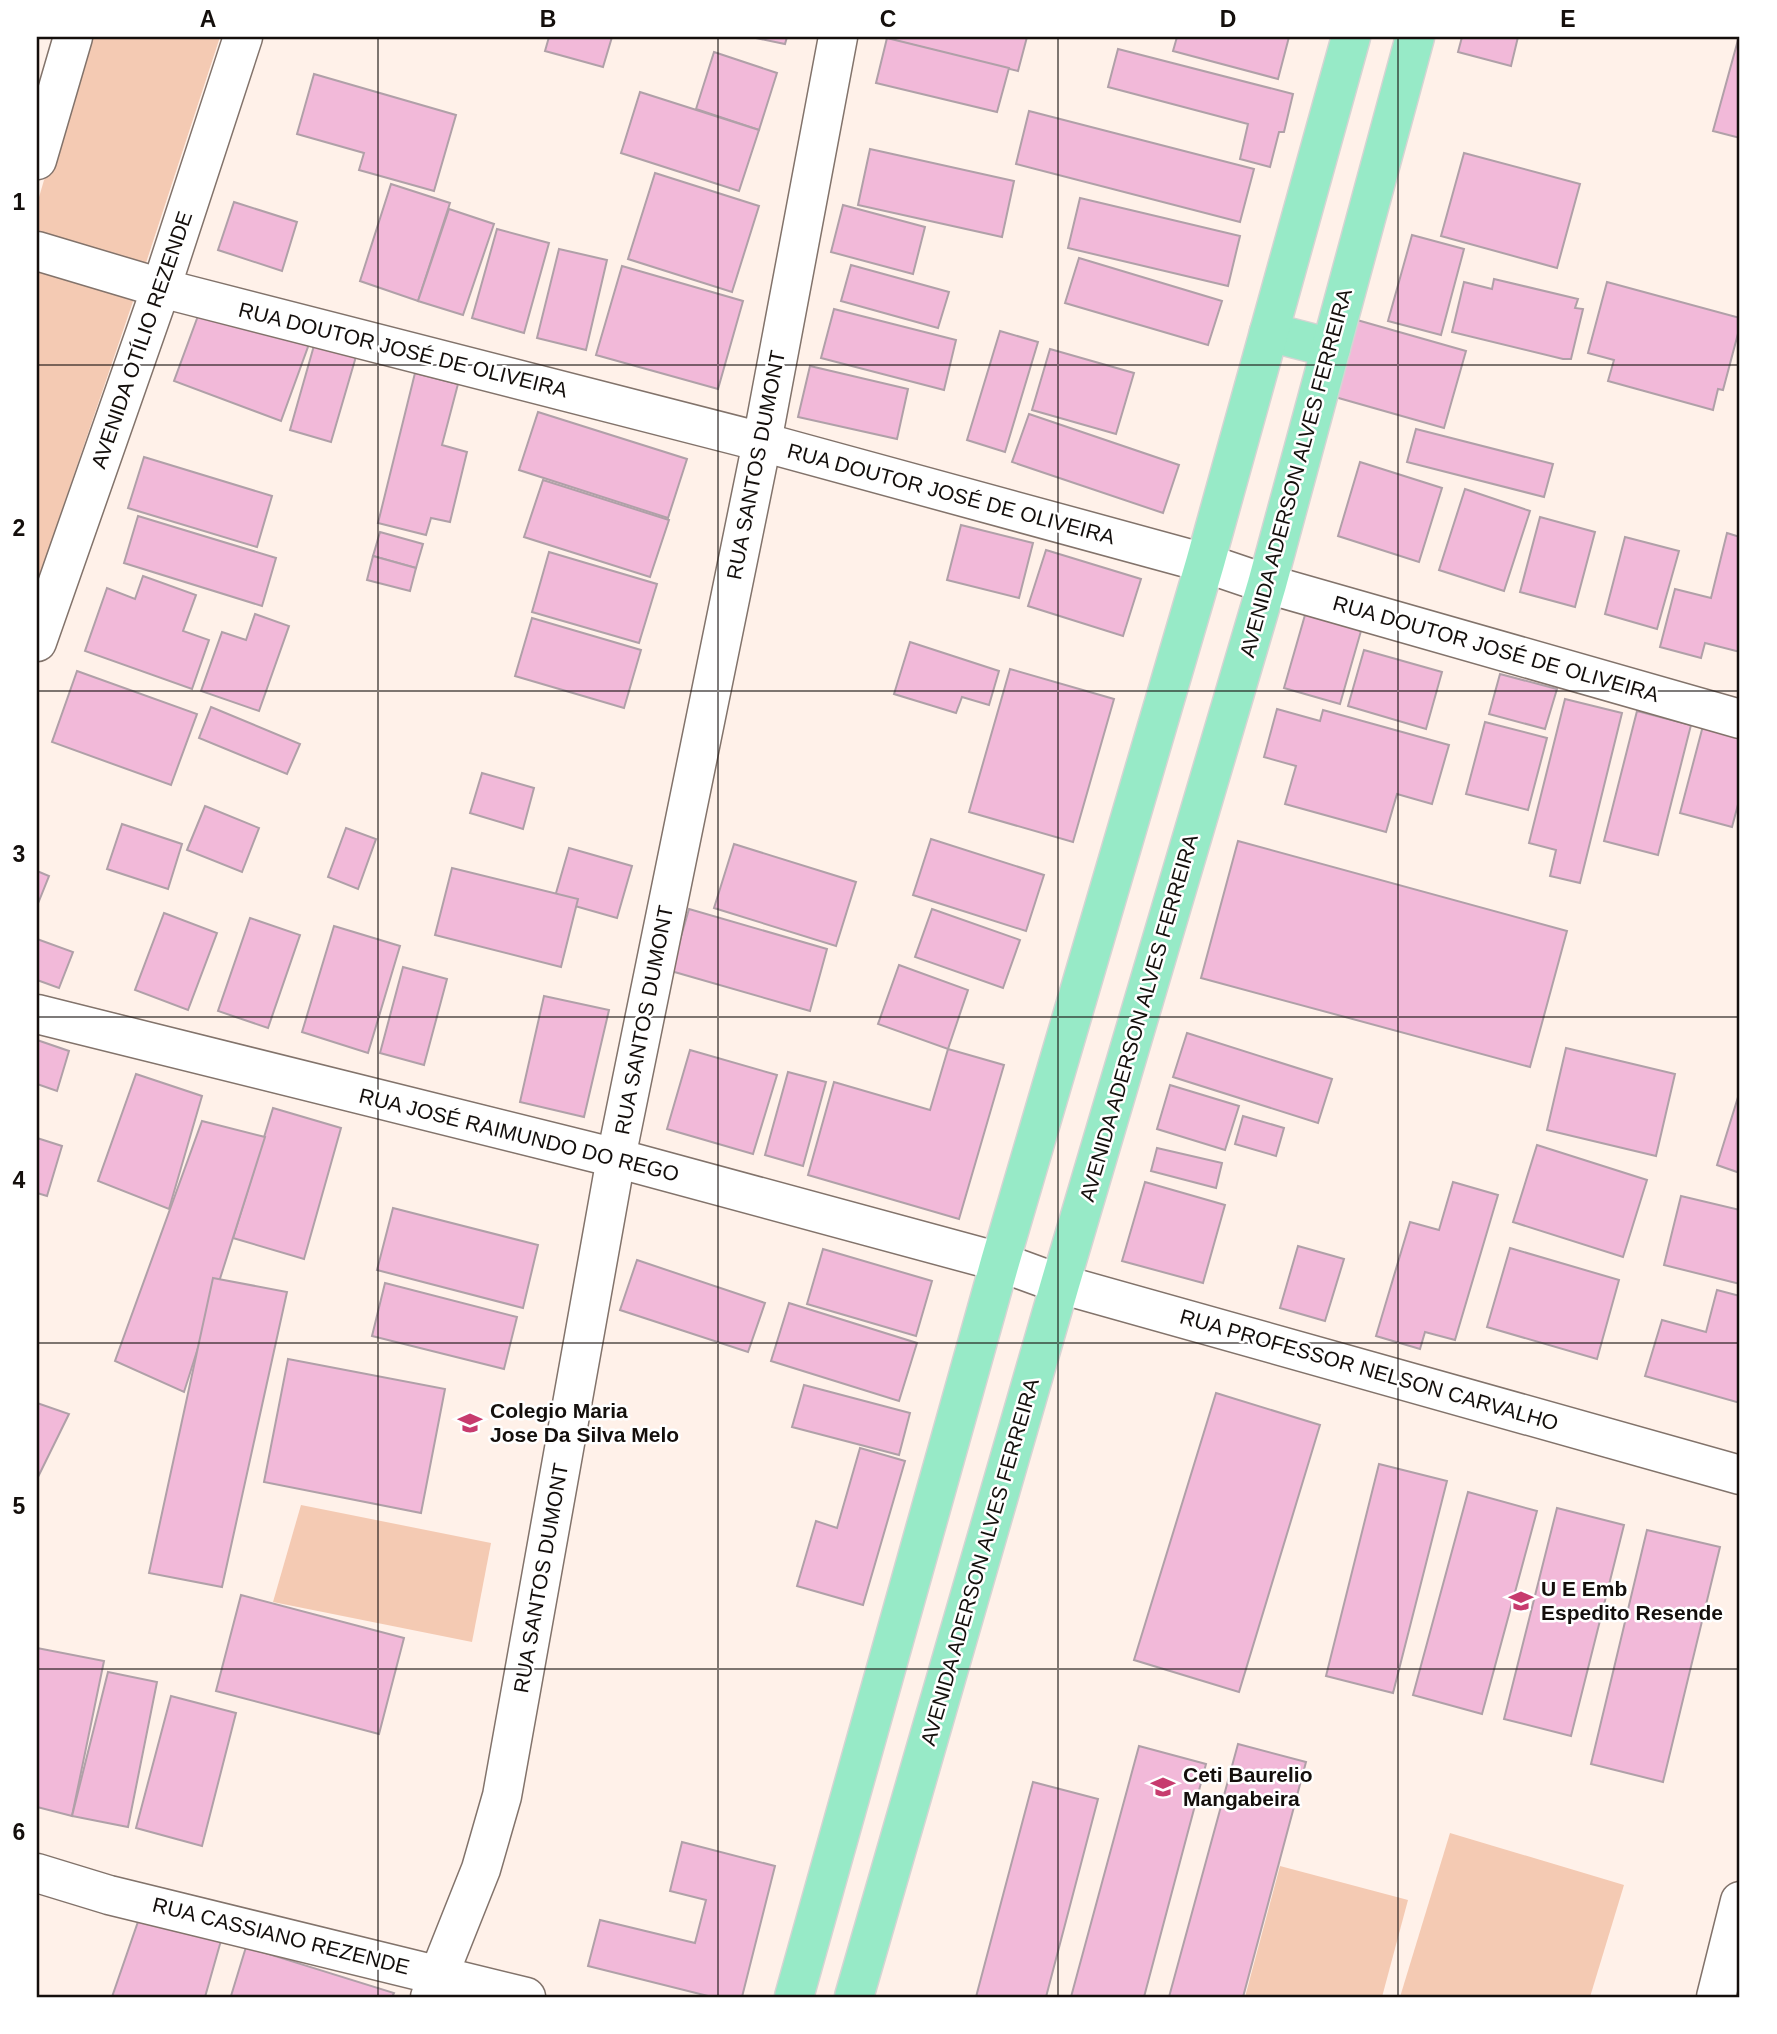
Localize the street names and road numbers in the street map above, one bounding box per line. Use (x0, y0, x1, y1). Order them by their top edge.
street label: AVENIDA OTÍLIO REZENDE (87, 208, 196, 471)
street label: AVENIDA ADERSON ALVES FERREIRA (1235, 286, 1356, 660)
street label: RUA DOUTOR JOSÉ DE OLIVEIRA (236, 297, 570, 402)
street label: RUA SANTOS DUMONT (722, 348, 789, 581)
street label: RUA DOUTOR JOSÉ DE OLIVEIRA (785, 439, 1117, 548)
street label: RUA DOUTOR JOSÉ DE OLIVEIRA (1330, 591, 1662, 706)
street label: AVENIDA ADERSON ALVES FERREIRA (1075, 832, 1202, 1204)
street label: RUA SANTOS DUMONT (610, 903, 677, 1136)
street label: RUA JOSÉ RAIMUNDO DO REGO (357, 1084, 682, 1185)
street label: RUA PROFESSOR NELSON CARVALHO (1177, 1304, 1561, 1435)
street label: AVENIDA ADERSON ALVES FERREIRA (916, 1376, 1043, 1748)
street label: RUA SANTOS DUMONT (509, 1461, 572, 1695)
street label: RUA CASSIANO REZENDE (150, 1892, 412, 1979)

